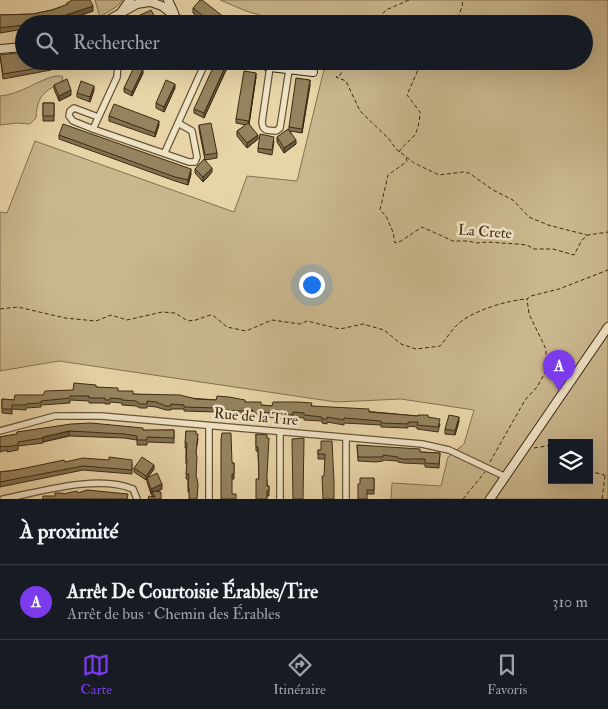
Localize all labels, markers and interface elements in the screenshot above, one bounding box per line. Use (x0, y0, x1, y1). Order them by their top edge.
search box (15, 15, 593, 70)
icon: search (33, 29, 61, 57)
text: Rechercher (73, 31, 160, 55)
street label: La Crete (457, 221, 513, 243)
your location (299, 272, 325, 298)
pin: A (543, 350, 575, 391)
street label: Rue de la Tire (213, 404, 299, 430)
map controls (548, 439, 593, 484)
button: layers (548, 439, 593, 484)
text: À proximité (20, 518, 118, 545)
text: Arrêt De Courtoisie Érables/Tire (67, 580, 318, 604)
text: A (31, 592, 41, 612)
text: 310 m (552, 592, 588, 612)
text: Arrêt de bus · Chemin des Érables (67, 604, 280, 624)
tab: Carte (81, 651, 112, 698)
tab: Itinéraire (273, 651, 326, 698)
tab: Favoris (487, 651, 527, 698)

